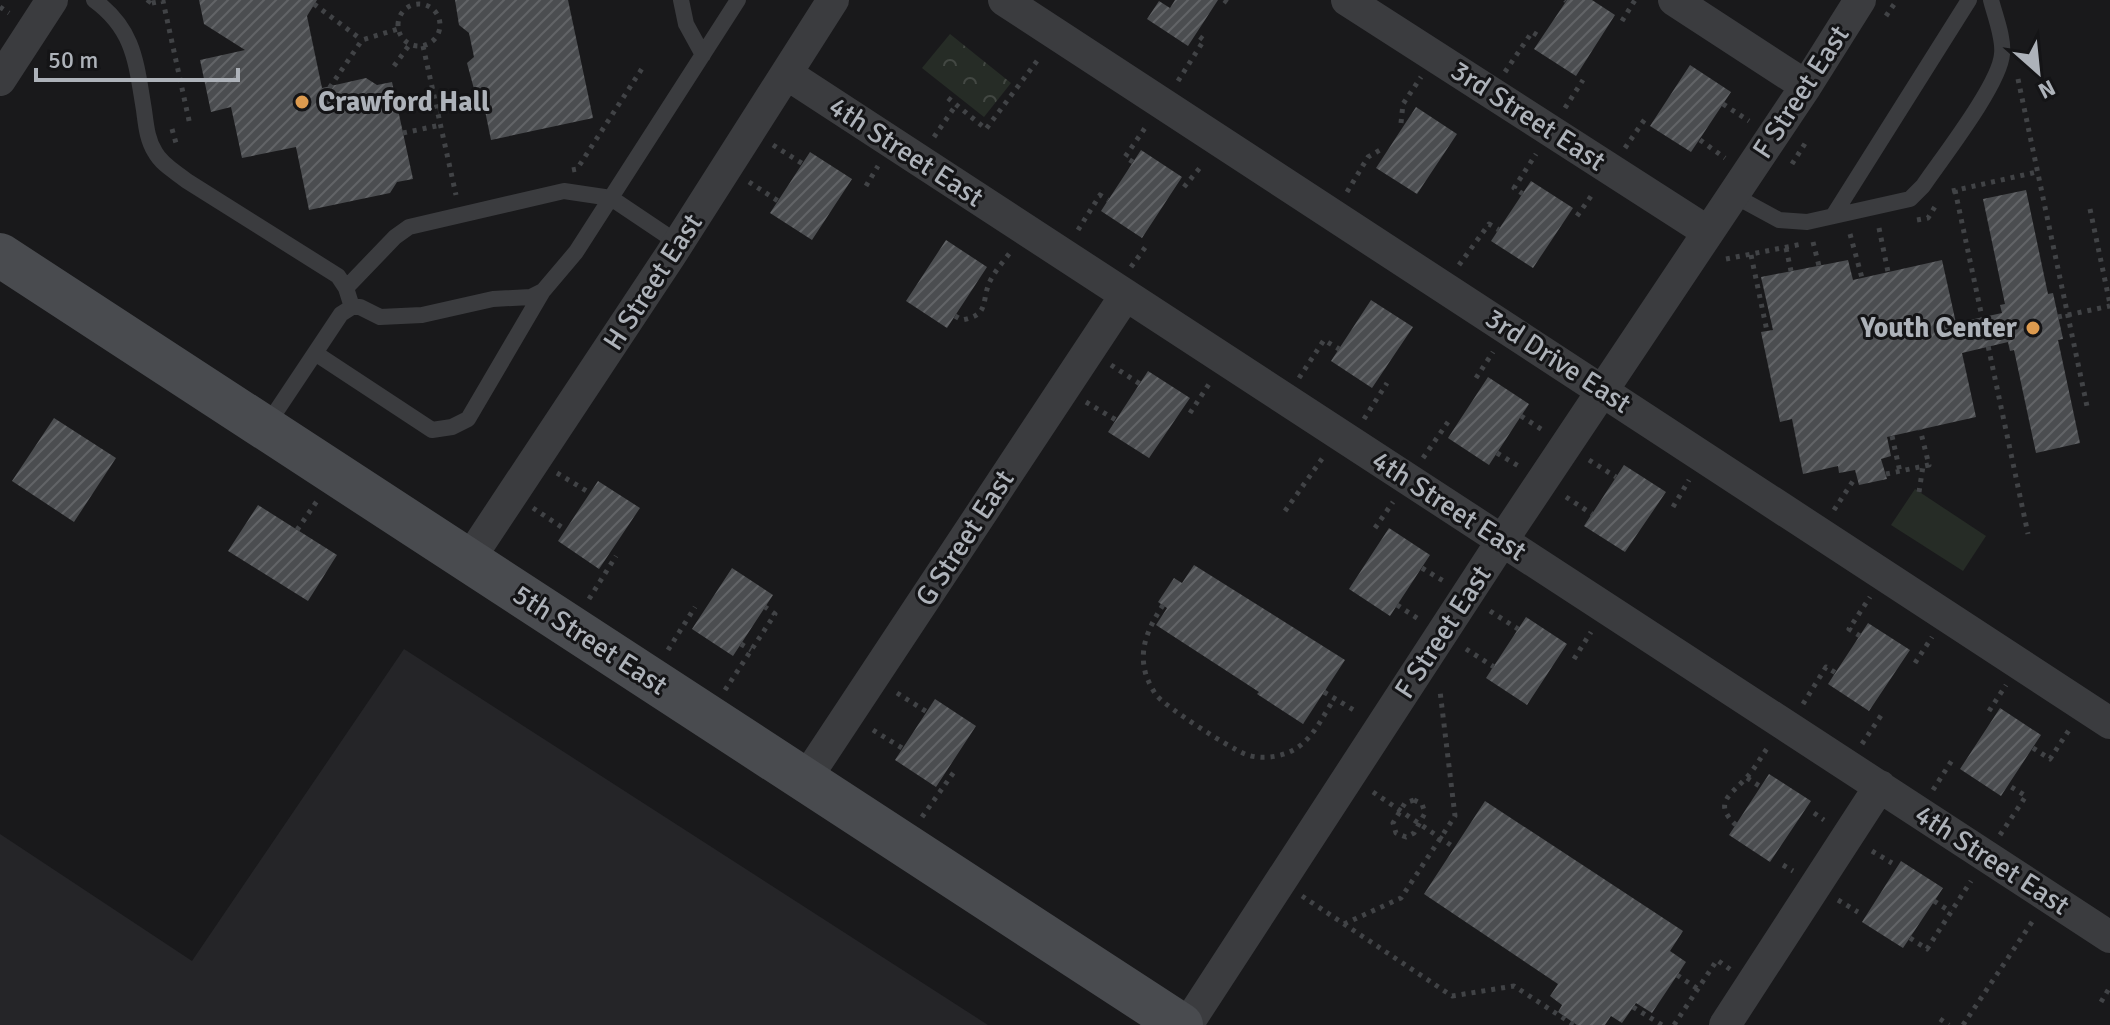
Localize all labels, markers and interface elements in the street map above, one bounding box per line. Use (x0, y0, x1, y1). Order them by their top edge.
street label: F Street East (1745, 19, 1857, 165)
scale bar (36, 32, 238, 82)
north arrow (1998, 32, 2078, 112)
text: 50 m (48, 45, 98, 75)
street label: 3rd Street East (1444, 53, 1612, 179)
text: N (2034, 74, 2060, 105)
place label: Crawford Hall (318, 85, 490, 119)
street label: 4th Street East (822, 89, 990, 215)
marker: Crawford Hall (293, 93, 311, 111)
street label: H Street East (596, 207, 710, 357)
street label: 3rd Drive East (1479, 301, 1637, 421)
place label: Youth Center (1859, 311, 2018, 345)
marker: Youth Center (2024, 319, 2042, 337)
street label: 4th Street East (1365, 443, 1533, 569)
street label: G Street East (908, 464, 1022, 612)
street label: F Street East (1387, 559, 1499, 705)
street label: 5th Street East (506, 577, 674, 703)
street label: 4th Street East (1908, 797, 2076, 923)

